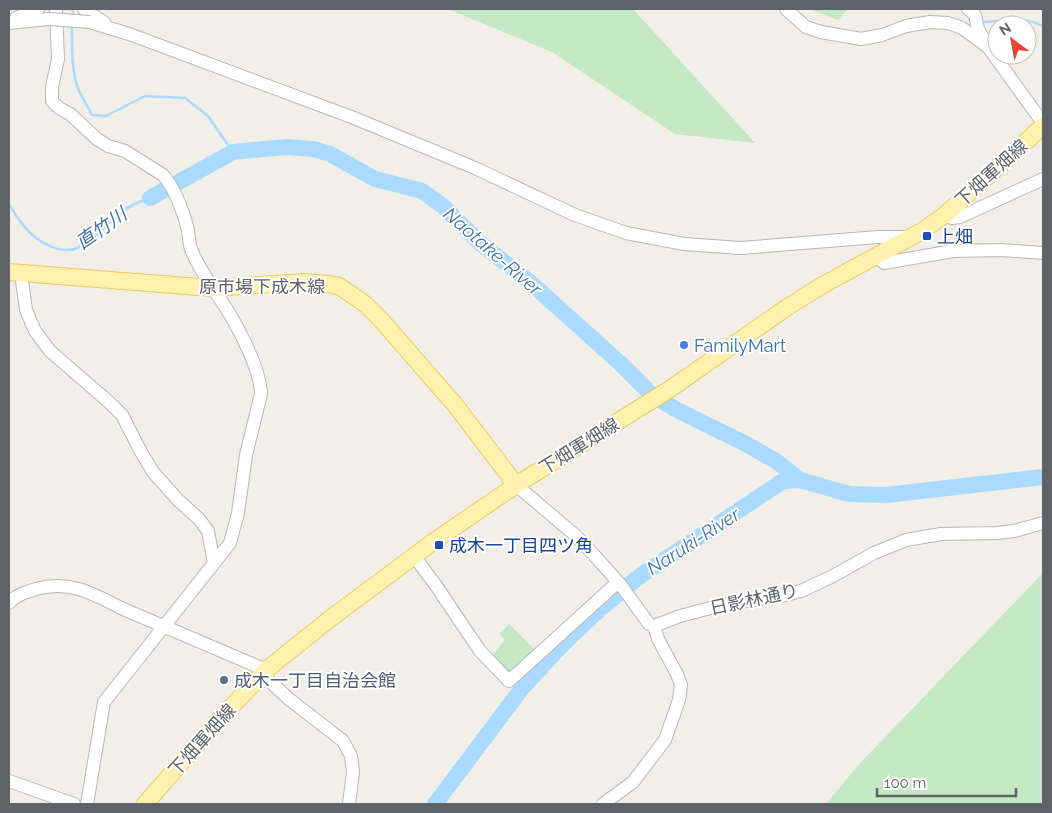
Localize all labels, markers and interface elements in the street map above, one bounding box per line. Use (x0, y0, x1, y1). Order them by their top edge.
north arrow (987, 15, 1037, 65)
text: N (996, 19, 1014, 39)
street label: 下畑軍畑線 (951, 135, 1031, 211)
water label: 直竹川 (71, 201, 132, 253)
water label: Naotake-River (439, 202, 548, 301)
place label: 上畑 (937, 226, 973, 247)
marker: 上畑 (921, 230, 933, 242)
street label: 原市場下成木線 (199, 276, 325, 297)
place label: FamilyMart (694, 335, 786, 356)
marker: FamilyMart (678, 339, 690, 351)
street label: 下畑軍畑線 (535, 413, 623, 479)
water label: Naruki-River (642, 502, 745, 579)
place label: 成木一丁目四ツ角 (449, 535, 593, 556)
marker: 成木一丁目四ツ角 (433, 539, 445, 551)
street label: 日影林通り (708, 579, 800, 619)
place label: 成木一丁目自治会館 (234, 670, 396, 691)
marker: 成木一丁目自治会館 (218, 674, 230, 686)
street label: 下畑軍畑線 (164, 700, 240, 780)
scale bar (877, 766, 1016, 798)
text: 100 m (884, 774, 926, 792)

